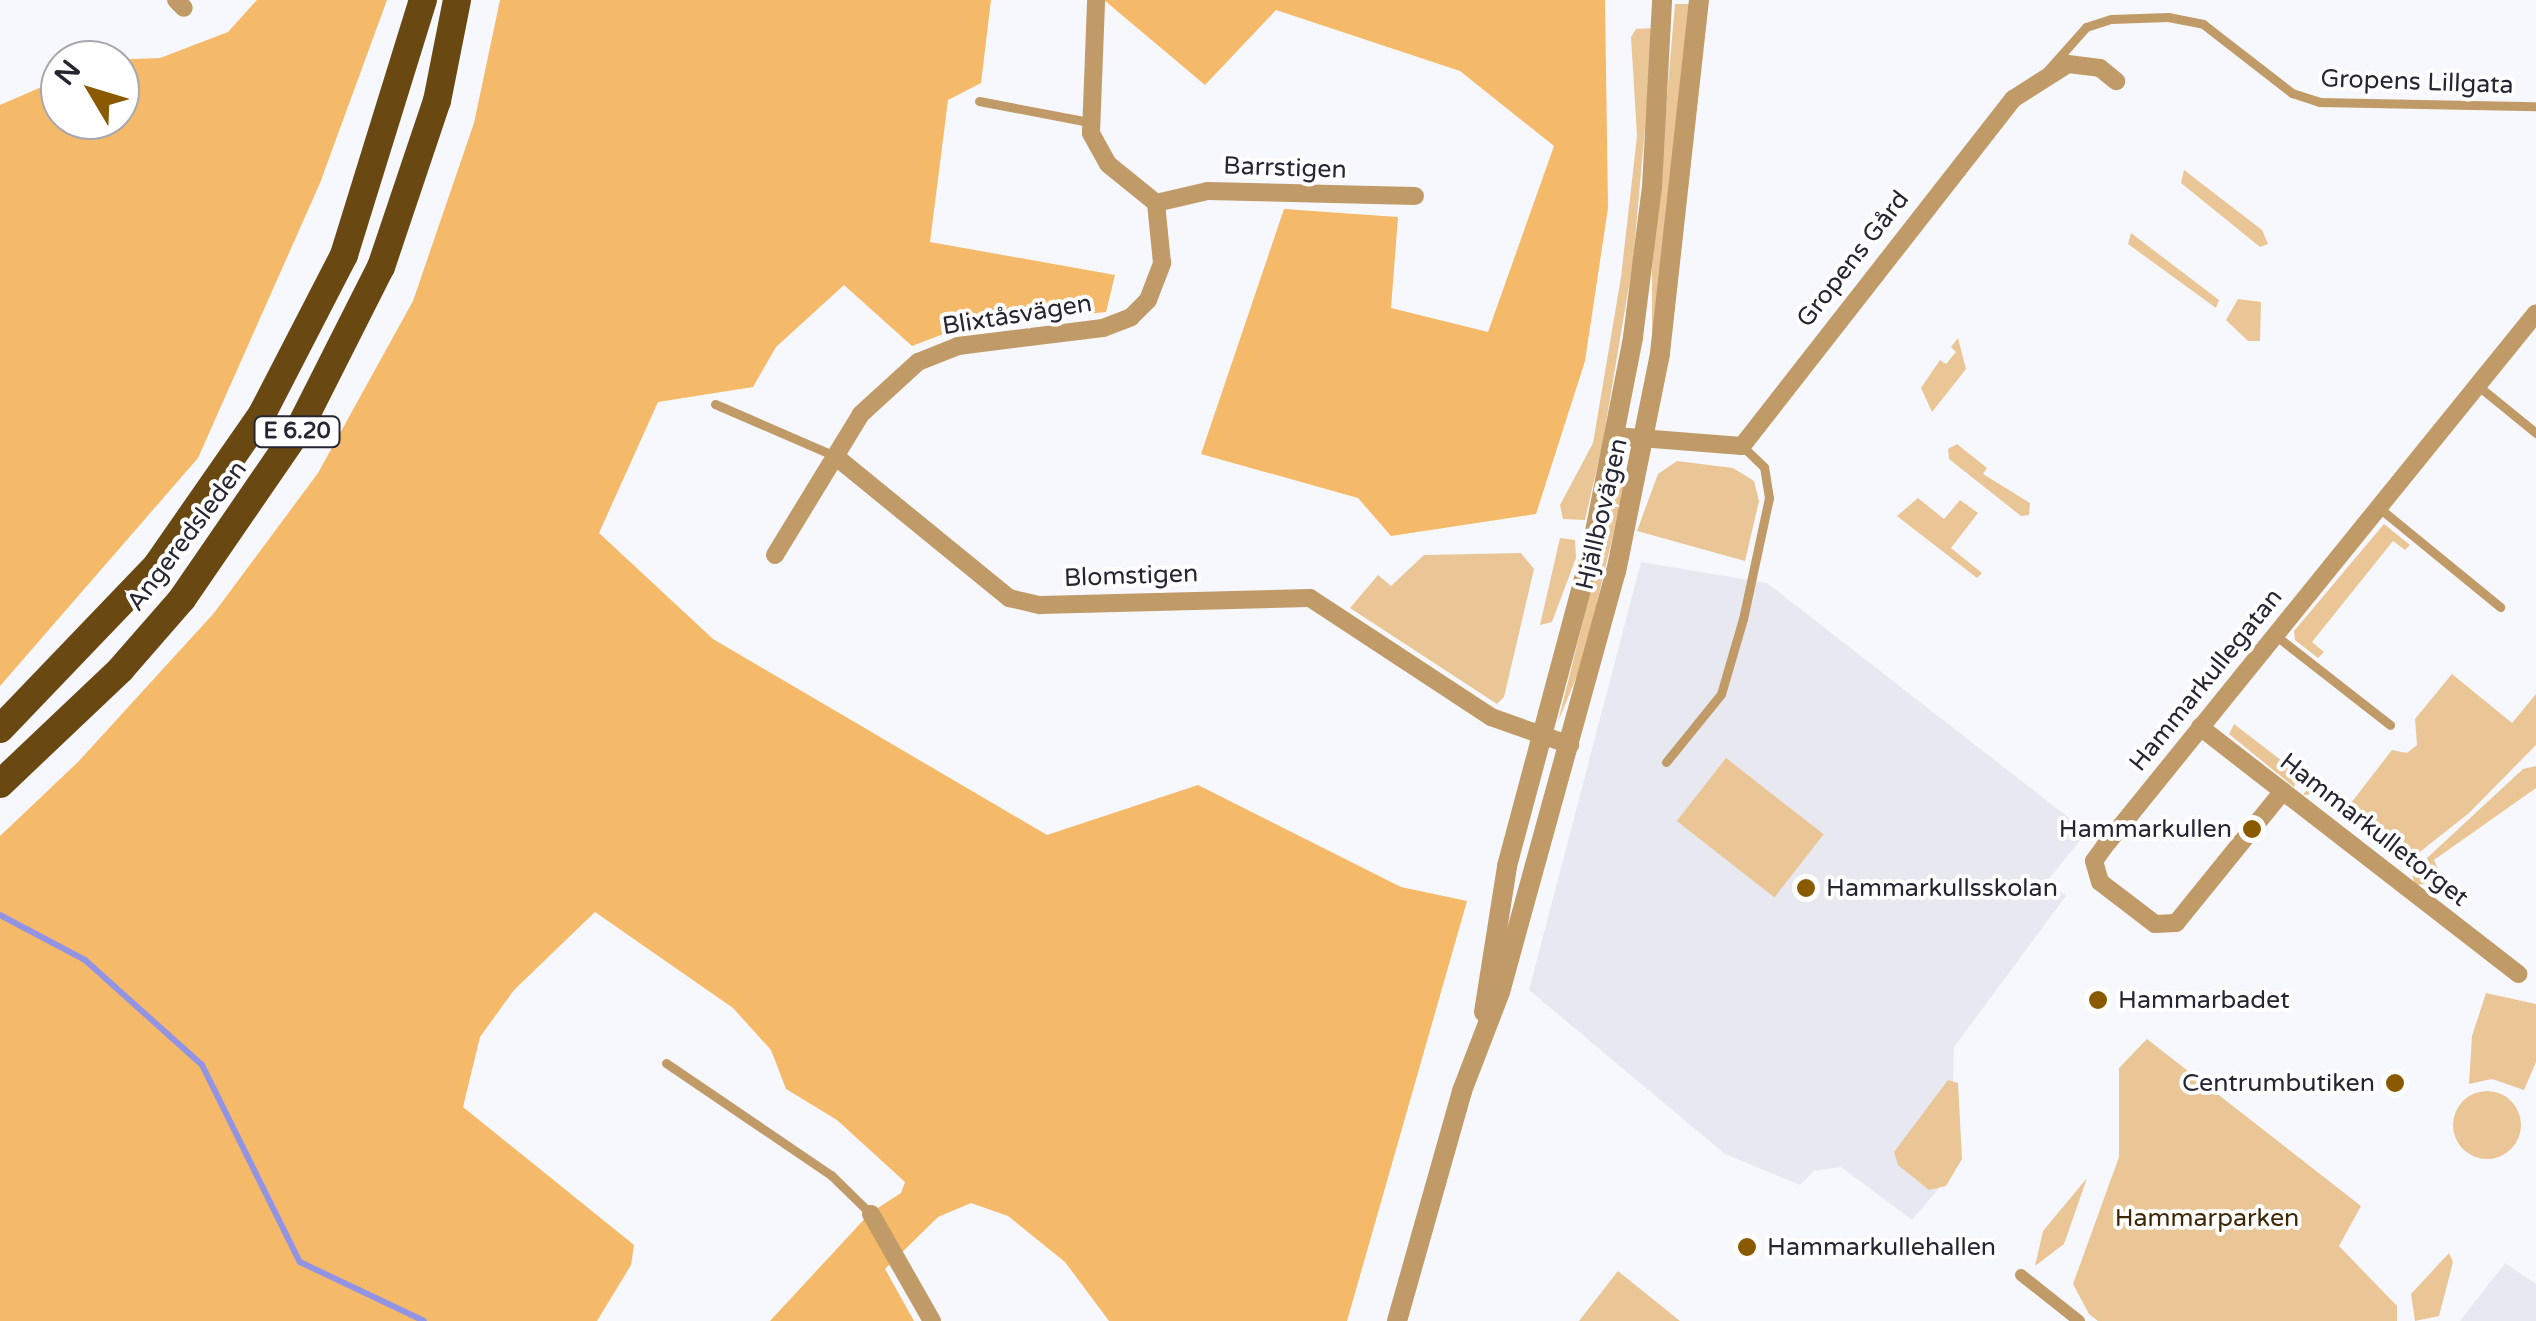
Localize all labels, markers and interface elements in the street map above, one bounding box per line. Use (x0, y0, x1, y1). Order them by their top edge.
north arrow (40, 40, 140, 140)
text: N (48, 53, 88, 92)
street label: Gropens Lillgata (2320, 64, 2514, 100)
street label: Barrstigen (1223, 151, 1347, 185)
street label: Gropens Gård (1790, 185, 1916, 333)
street label: Blixtåsvägen (940, 288, 1094, 342)
road number: E 6.20 (252, 415, 342, 449)
street label: Hjällbovägen (1570, 435, 1634, 593)
street label: Angeredsleden (121, 455, 253, 617)
street label: Blomstigen (1063, 559, 1199, 593)
street label: Hammarkullegatan (2123, 583, 2289, 777)
street label: Hammarkulletorget (2274, 747, 2474, 913)
place label: Hammarkullen (2059, 814, 2232, 844)
marker: Hammarkullen (2241, 818, 2263, 840)
place label: Hammarkullsskolan (1826, 873, 2058, 903)
marker: Hammarkullsskolan (1795, 877, 1817, 899)
place label: Hammarbadet (2118, 985, 2290, 1015)
marker: Hammarbadet (2087, 989, 2109, 1011)
place label: Centrumbutiken (2182, 1068, 2375, 1098)
marker: Centrumbutiken (2384, 1072, 2406, 1094)
park label: Hammarparken (2115, 1203, 2299, 1233)
place label: Hammarkullehallen (1767, 1232, 1996, 1262)
marker: Hammarkullehallen (1736, 1236, 1758, 1258)

